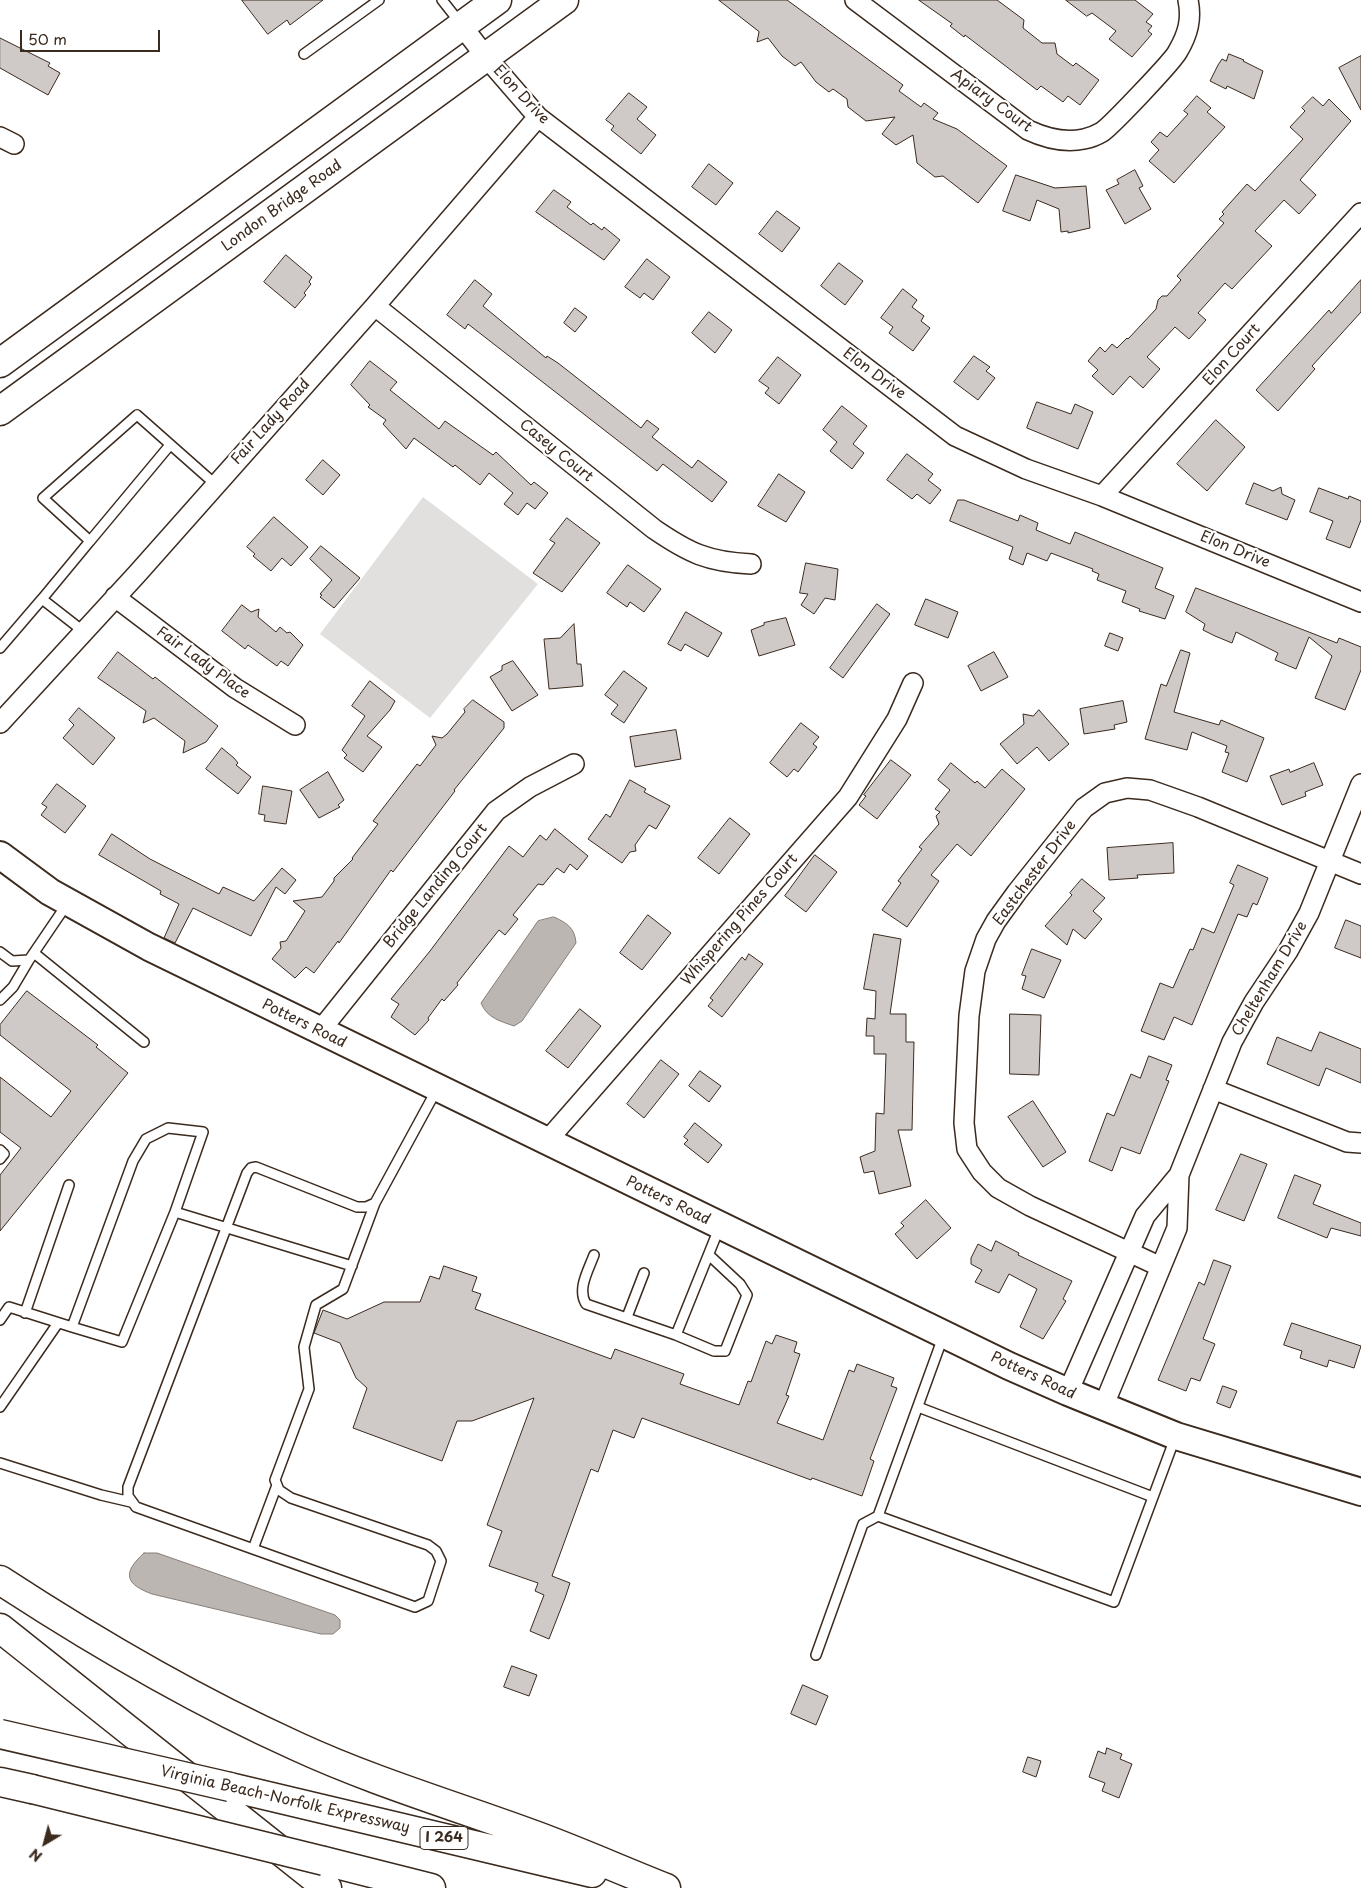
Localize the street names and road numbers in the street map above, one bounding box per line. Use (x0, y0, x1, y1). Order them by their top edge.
street label: Elon Drive (489, 62, 553, 128)
street label: Apiary Court (947, 65, 1035, 137)
street label: London Bridge Road (218, 156, 346, 256)
street label: Elon Court (1200, 320, 1264, 390)
street label: Elon Drive (839, 345, 909, 403)
street label: Fair Lady Road (228, 375, 314, 469)
street label: Casey Court (515, 416, 597, 486)
street label: Elon Drive (1197, 528, 1273, 572)
street label: Fair Lady Place (153, 623, 253, 703)
street label: Eastchester Drive (990, 817, 1080, 929)
street label: Bridge Landing Court (380, 820, 492, 952)
street label: Whispering Pines Court (678, 851, 802, 989)
street label: Cheltenham Drive (1229, 918, 1311, 1040)
street label: Potters Road (259, 996, 349, 1052)
street label: Potters Road (623, 1173, 713, 1229)
street label: Potters Road (988, 1348, 1078, 1404)
street label: Virginia Beach-Norfolk Expressway (159, 1763, 411, 1837)
road number: I 264 (420, 1826, 468, 1850)

